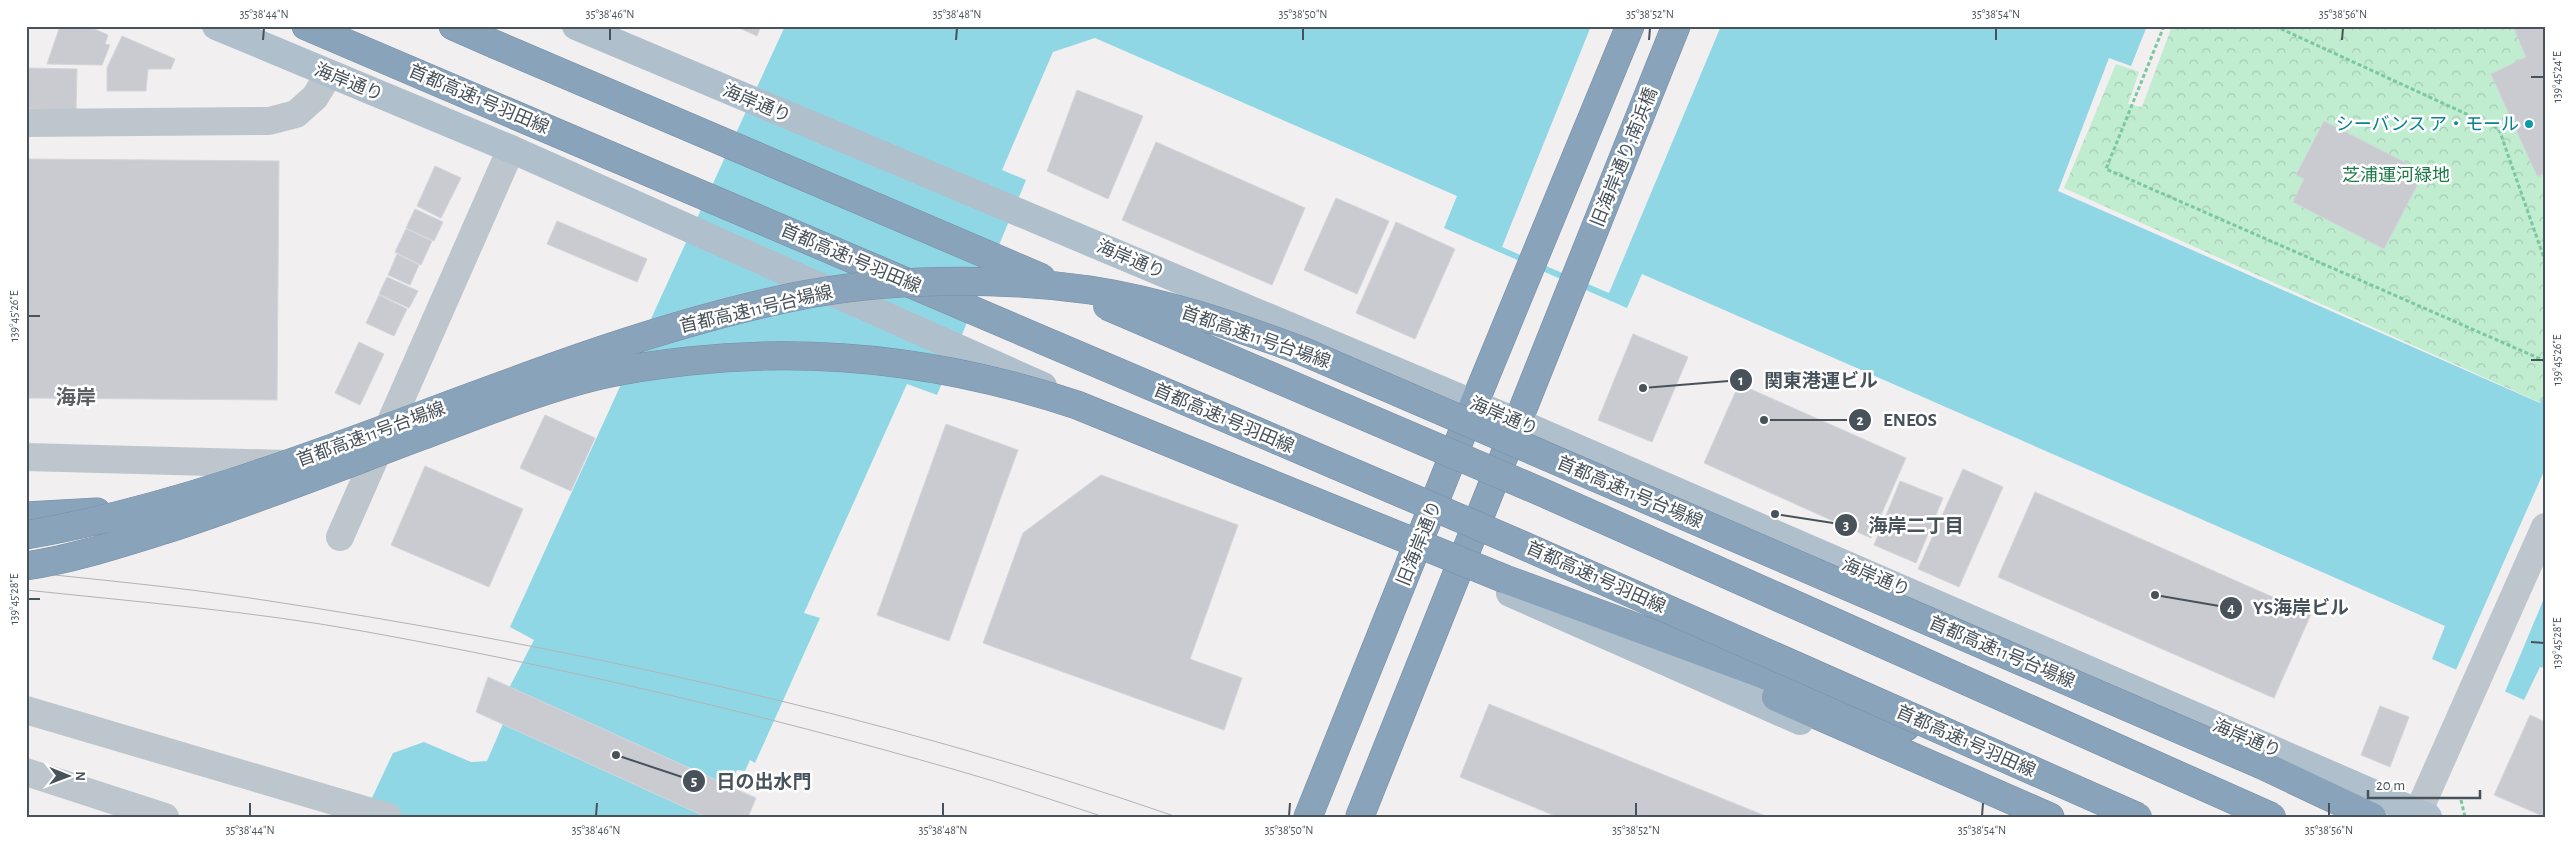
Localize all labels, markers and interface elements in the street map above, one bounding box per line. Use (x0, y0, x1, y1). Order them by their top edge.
text: 35°38'44"N (239, 8, 289, 20)
text: 35°38'46"N (585, 8, 635, 20)
text: 35°38'48"N (932, 8, 982, 20)
text: 35°38'50"N (1278, 8, 1328, 20)
text: 35°38'52"N (1626, 8, 1674, 20)
text: 35°38'54"N (1972, 8, 2020, 20)
text: 35°38'56"N (2319, 8, 2367, 20)
text: 139°45'24"E (2551, 51, 2563, 103)
street label: 海岸通り (312, 59, 386, 105)
street label: 首都高速1号羽田線 (406, 60, 552, 138)
street label: 海岸通り (720, 80, 794, 126)
street label: 旧海岸通り;南浜橋 (1587, 85, 1661, 229)
place label: シーバンス ア・モール (2336, 115, 2519, 134)
marker: シーバンス ア・モール (2523, 118, 2535, 130)
park label: 芝浦運河緑地 (2342, 165, 2450, 185)
street label: 首都高速1号羽田線 (778, 219, 924, 297)
street label: 海岸通り (1094, 236, 1168, 282)
street label: 首都高速11号台場線 (678, 282, 834, 336)
text: 139°45'26"E (8, 290, 20, 342)
street label: 首都高速11号台場線 (1179, 302, 1333, 372)
text: 139°45'26"E (2551, 334, 2563, 386)
callout: 関東港運ビル (1729, 363, 1888, 397)
text: 関東港運ビル (1764, 370, 1878, 391)
text: 1 (1738, 373, 1744, 388)
street label: 首都高速1号羽田線 (1151, 379, 1297, 457)
district label: 海岸 (56, 386, 96, 408)
street label: 海岸通り (1467, 393, 1541, 439)
street label: 首都高速11号台場線 (294, 398, 448, 470)
callout: ENEOS (1848, 403, 1947, 437)
text: ENEOS (1883, 411, 1937, 430)
text: 2 (1856, 413, 1864, 428)
street label: 首都高速11号台場線 (1554, 452, 1706, 532)
street label: 旧海岸通り (1393, 498, 1445, 588)
callout: 海岸二丁目 (1833, 508, 1973, 542)
text: 海岸二丁目 (1868, 515, 1964, 536)
text: 3 (1843, 518, 1849, 533)
street label: 首都高速1号羽田線 (1523, 537, 1669, 617)
street label: 海岸通り (1839, 554, 1913, 600)
text: 139°45'28"E (8, 573, 20, 625)
callout: YS海岸ビル (2218, 591, 2359, 625)
text: YS海岸ビル (2253, 597, 2349, 618)
text: 4 (2227, 601, 2235, 616)
street label: 首都高速11号台場線 (1926, 612, 2078, 692)
text: 139°45'28"E (2551, 617, 2563, 669)
street label: 首都高速1号羽田線 (1893, 701, 2039, 781)
street label: 海岸通り (2210, 715, 2284, 761)
north arrow (42, 750, 92, 800)
callout: 日の出水門 (681, 764, 821, 798)
scale bar (2368, 768, 2481, 800)
text: N (73, 771, 87, 781)
text: 日の出水門 (716, 772, 812, 792)
text: 5 (691, 774, 697, 789)
text: 20 m (2376, 778, 2405, 793)
text: 35°38'44"N (225, 824, 275, 836)
text: 35°38'46"N (571, 824, 621, 836)
text: 35°38'48"N (918, 824, 968, 836)
text: 35°38'50"N (1264, 824, 1314, 836)
text: 35°38'52"N (1612, 824, 1660, 836)
text: 35°38'54"N (1958, 824, 2006, 836)
text: 35°38'56"N (2305, 824, 2353, 836)

